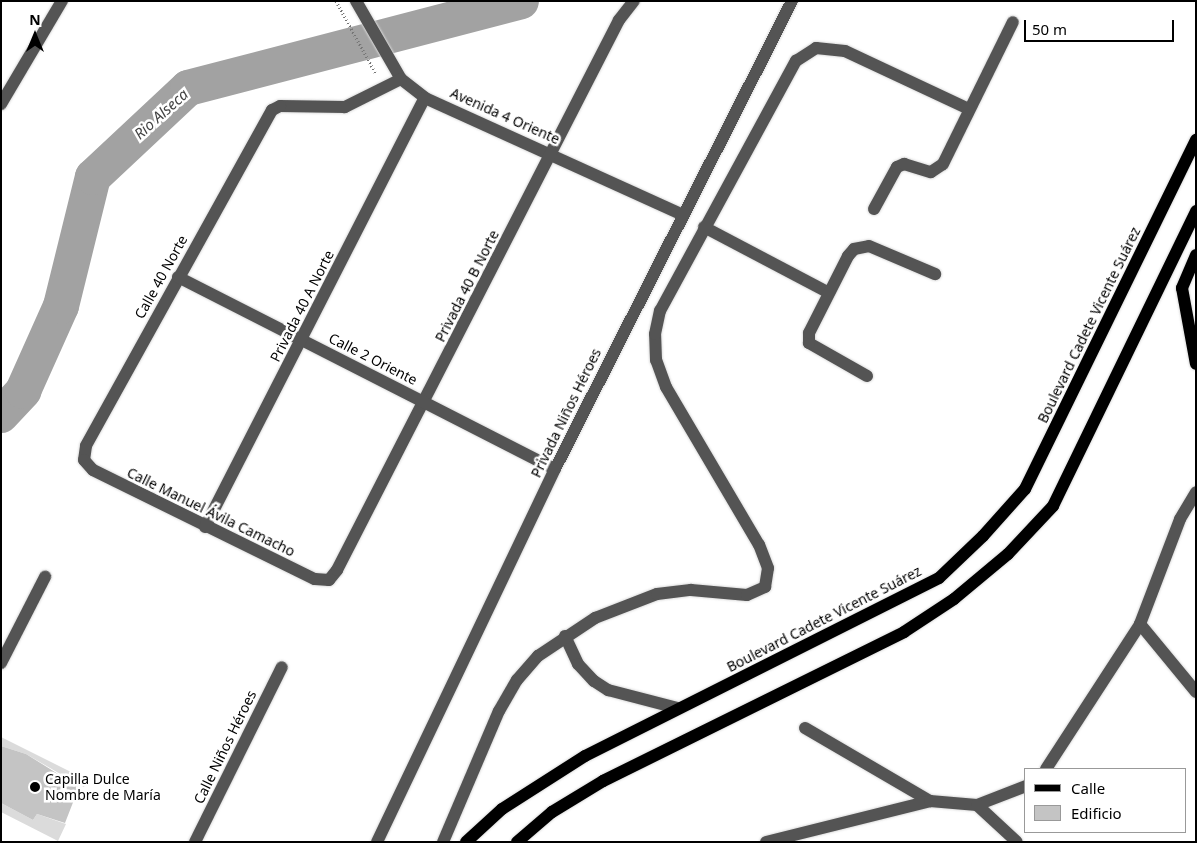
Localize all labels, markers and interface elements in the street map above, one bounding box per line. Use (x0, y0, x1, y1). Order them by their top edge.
north arrow (10, 10, 60, 60)
text: N (29, 10, 41, 29)
scale bar (1027, 10, 1177, 42)
text: 50 m (1032, 19, 1067, 39)
street label: Avenida 4 Oriente (448, 84, 562, 148)
water label: Rio Alseca (130, 85, 192, 143)
street label: Boulevard Cadete Vicente Suárez (1034, 224, 1144, 426)
street label: Privada 40 B Norte (432, 227, 502, 345)
street label: Calle 40 Norte (131, 232, 191, 322)
street label: Privada 40 A Norte (267, 247, 337, 365)
street label: Calle 2 Oriente (326, 330, 420, 388)
street label: Privada Niños Héroes (527, 346, 605, 480)
street label: Calle Manuel Ávila Camacho (124, 464, 298, 560)
street label: Boulevard Cadete Vicente Suárez (724, 563, 924, 675)
street label: Calle Niños Héroes (190, 688, 260, 806)
legend (1024, 768, 1187, 833)
place label: Capilla Dulce Nombre de María (45, 771, 161, 804)
text: Calle (1071, 778, 1105, 798)
marker: Capilla Dulce Nombre de María (29, 781, 41, 793)
text: Edificio (1071, 803, 1122, 823)

